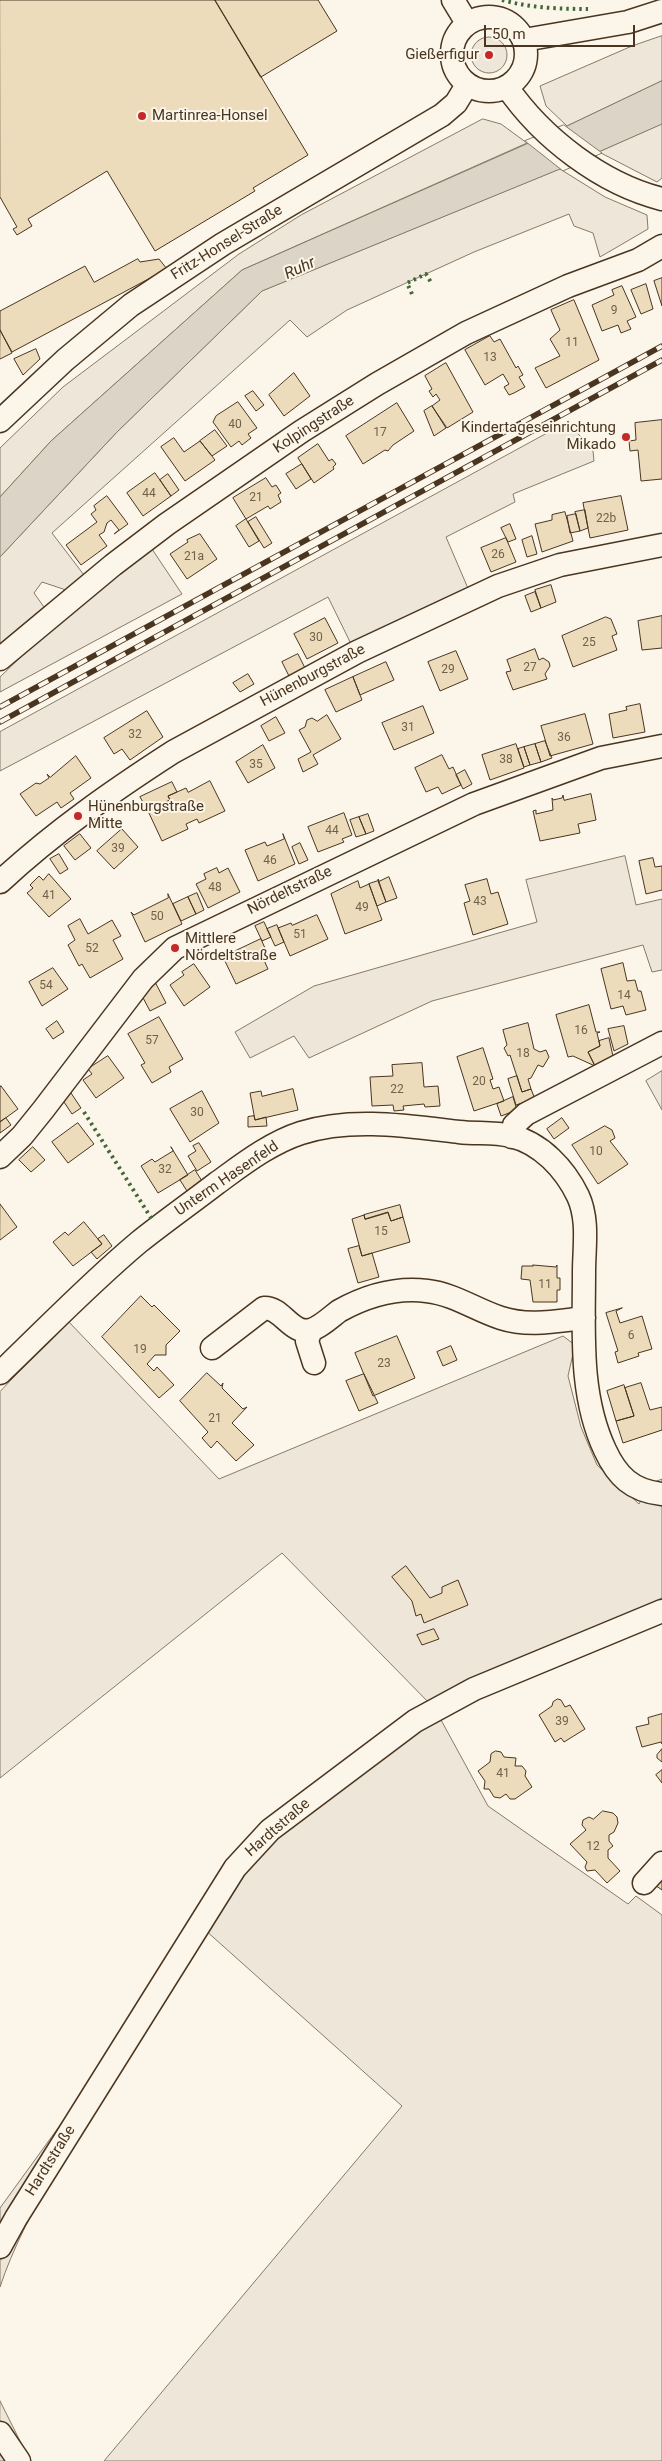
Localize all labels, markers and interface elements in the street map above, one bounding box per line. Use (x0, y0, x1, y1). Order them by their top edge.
scale bar (487, 15, 638, 47)
text: 50 m (492, 25, 526, 43)
place label: Gießerfigur (405, 46, 479, 64)
marker: Gießerfigur (483, 49, 495, 61)
place label: Martinrea-Honsel (152, 107, 268, 125)
marker: Martinrea-Honsel (136, 110, 148, 122)
street label: Fritz-Honsel-Straße (168, 201, 286, 285)
water label: Ruhr (281, 254, 319, 284)
house number: 9 (611, 304, 617, 318)
house number: 11 (565, 336, 579, 350)
house number: 13 (483, 351, 497, 365)
street label: Kolpingstraße (270, 392, 358, 458)
house number: 40 (228, 418, 242, 432)
place label: Kindertageseinrichtung Mikado (461, 419, 616, 454)
house number: 17 (373, 426, 387, 440)
marker: Kindertageseinrichtung Mikado (620, 431, 632, 443)
house number: 44 (142, 487, 156, 501)
house number: 21 (249, 491, 263, 505)
house number: 22b (596, 512, 616, 526)
house number: 26 (491, 548, 505, 562)
house number: 21a (184, 550, 204, 564)
house number: 30 (309, 631, 323, 645)
house number: 25 (582, 636, 596, 650)
street label: Hünenburgstraße (258, 641, 368, 711)
house number: 27 (523, 661, 537, 675)
house number: 29 (441, 663, 455, 677)
house number: 31 (401, 721, 415, 735)
house number: 32 (128, 728, 142, 742)
house number: 36 (557, 731, 571, 745)
house number: 38 (499, 753, 513, 767)
house number: 35 (249, 758, 263, 772)
place label: Hünenburgstraße Mitte (88, 798, 204, 833)
marker: Hünenburgstraße Mitte (72, 810, 84, 822)
house number: 44 (325, 824, 339, 838)
house number: 39 (111, 842, 125, 856)
house number: 46 (263, 854, 277, 868)
street label: Nördeltstraße (245, 863, 335, 919)
house number: 48 (208, 881, 222, 895)
house number: 41 (42, 889, 56, 903)
house number: 43 (473, 895, 487, 909)
house number: 49 (355, 901, 369, 915)
house number: 50 (150, 910, 164, 924)
house number: 51 (293, 928, 307, 942)
place label: Mittlere Nördeltstraße (185, 930, 277, 965)
house number: 52 (85, 942, 99, 956)
marker: Mittlere Nördeltstraße (169, 942, 181, 954)
house number: 54 (39, 979, 53, 993)
house number: 14 (617, 989, 631, 1003)
house number: 16 (574, 1024, 588, 1038)
house number: 57 (145, 1034, 159, 1048)
house number: 18 (516, 1047, 530, 1061)
house number: 20 (472, 1075, 486, 1089)
house number: 22 (390, 1083, 404, 1097)
house number: 30 (190, 1106, 204, 1120)
street label: Unterm Hasenfeld (172, 1138, 282, 1220)
house number: 10 (589, 1145, 603, 1159)
house number: 32 (158, 1163, 172, 1177)
house number: 15 (374, 1225, 388, 1239)
house number: 11 (538, 1278, 552, 1292)
house number: 6 (628, 1329, 634, 1343)
house number: 19 (133, 1343, 147, 1357)
house number: 23 (377, 1357, 391, 1371)
house number: 21 (208, 1412, 222, 1426)
house number: 39 (555, 1715, 569, 1729)
house number: 41 (496, 1767, 510, 1781)
street label: Hardtstraße (242, 1795, 314, 1861)
house number: 12 (586, 1840, 600, 1854)
street label: Hardtstraße (22, 2122, 80, 2200)

